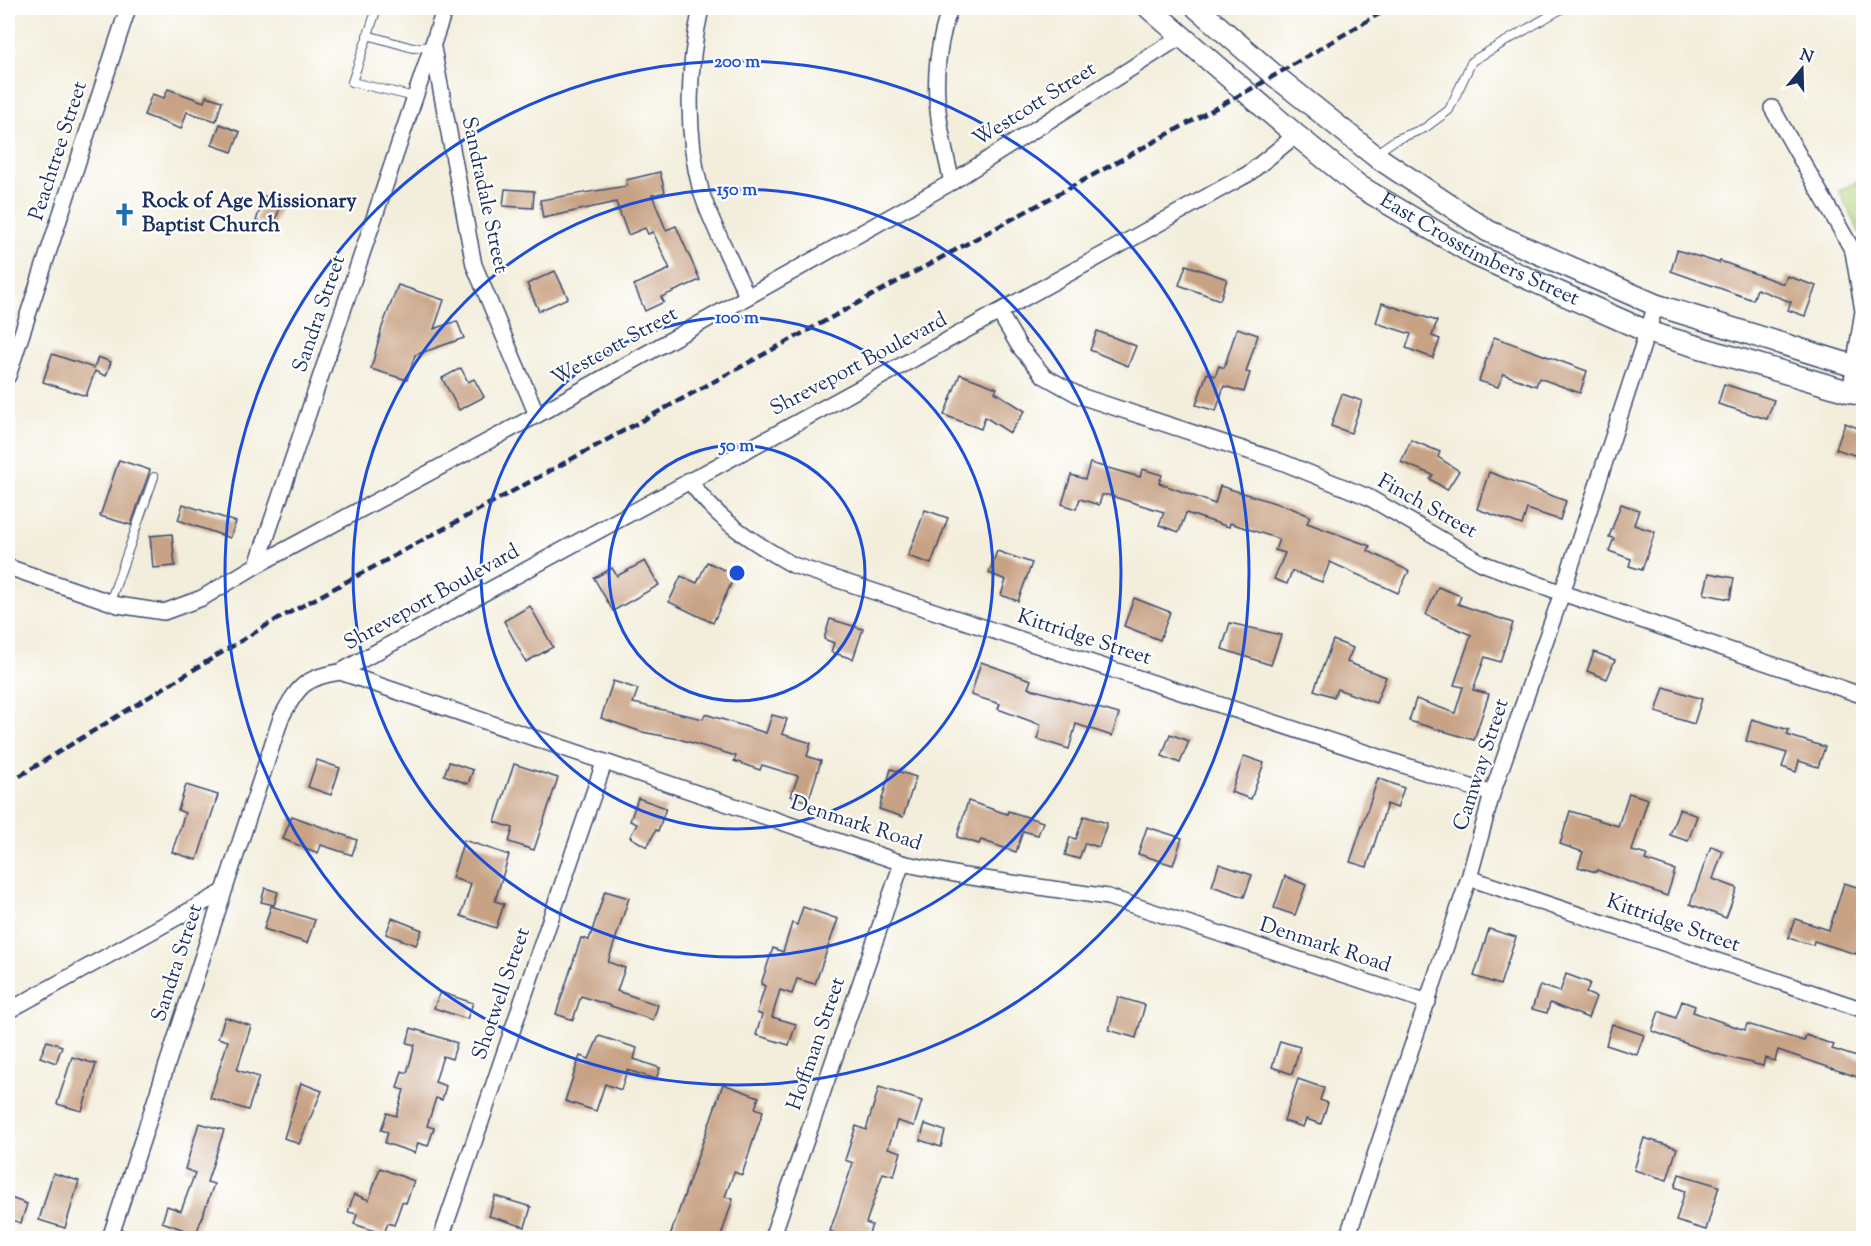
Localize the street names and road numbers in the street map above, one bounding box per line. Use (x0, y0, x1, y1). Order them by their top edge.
street label: Westcott Street (968, 55, 1102, 155)
street label: Peachtree Street (22, 77, 96, 225)
street label: Sandradale Street (453, 114, 515, 276)
street label: East Crosstimbers Street (1374, 186, 1584, 314)
street label: Sandra Street (286, 251, 354, 377)
street label: Westcott Street (546, 300, 684, 394)
street label: Shreveport Boulevard (765, 306, 953, 424)
street label: Finch Street (1372, 467, 1482, 547)
street label: Shreveport Boulevard (339, 537, 525, 659)
street label: Kittridge Street (1013, 602, 1155, 674)
street label: Camway Street (1447, 695, 1517, 835)
street label: Denmark Road (786, 789, 926, 859)
street label: Kittridge Street (1602, 887, 1744, 961)
street label: Sandra Street (145, 900, 211, 1026)
street label: Denmark Road (1255, 911, 1395, 981)
street label: Shotwell Street (465, 924, 539, 1064)
street label: Hoffman Street (780, 973, 854, 1115)

